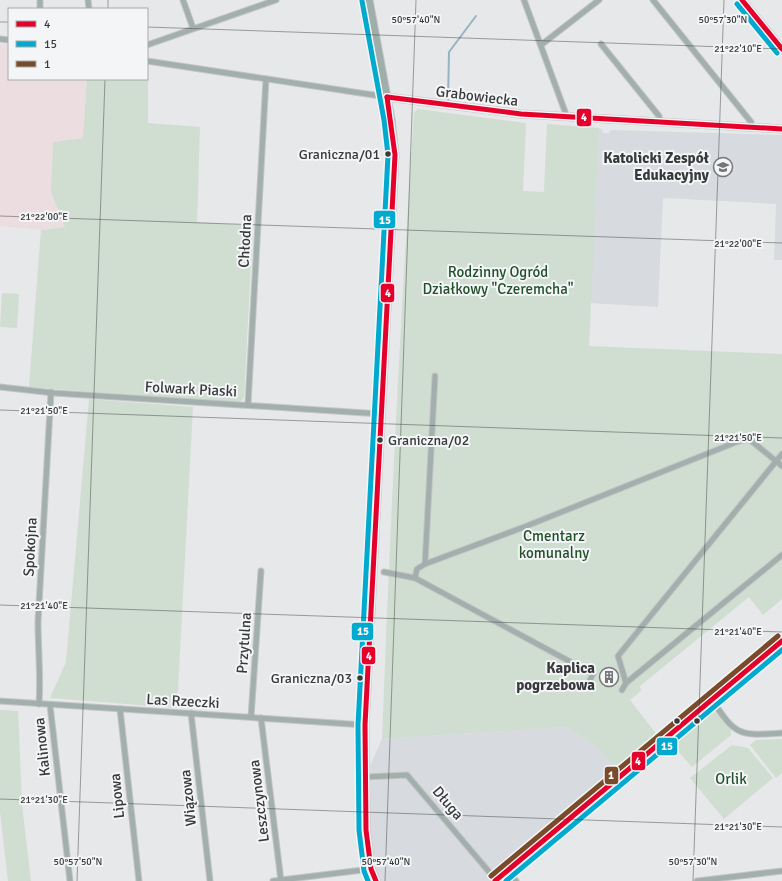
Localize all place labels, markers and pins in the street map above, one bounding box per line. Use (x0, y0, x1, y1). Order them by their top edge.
place label: Graniczna/01 (299, 146, 380, 163)
marker: Graniczna/01 (383, 149, 393, 159)
place label: Katolicki Zespół Edukacyjny (603, 149, 710, 184)
school or university icon: Katolicki Zespół Edukacyjny (712, 156, 734, 178)
place label: Graniczna/02 (388, 432, 469, 449)
marker: Graniczna/02 (375, 435, 385, 445)
place label: Kaplica pogrzebowa (516, 659, 595, 694)
building icon: Kaplica pogrzebowa (598, 666, 620, 688)
place label: Graniczna/03 (271, 670, 352, 687)
marker: Graniczna/03 (355, 673, 365, 683)
unlabelled marker (672, 716, 682, 726)
unlabelled marker (692, 716, 702, 726)

